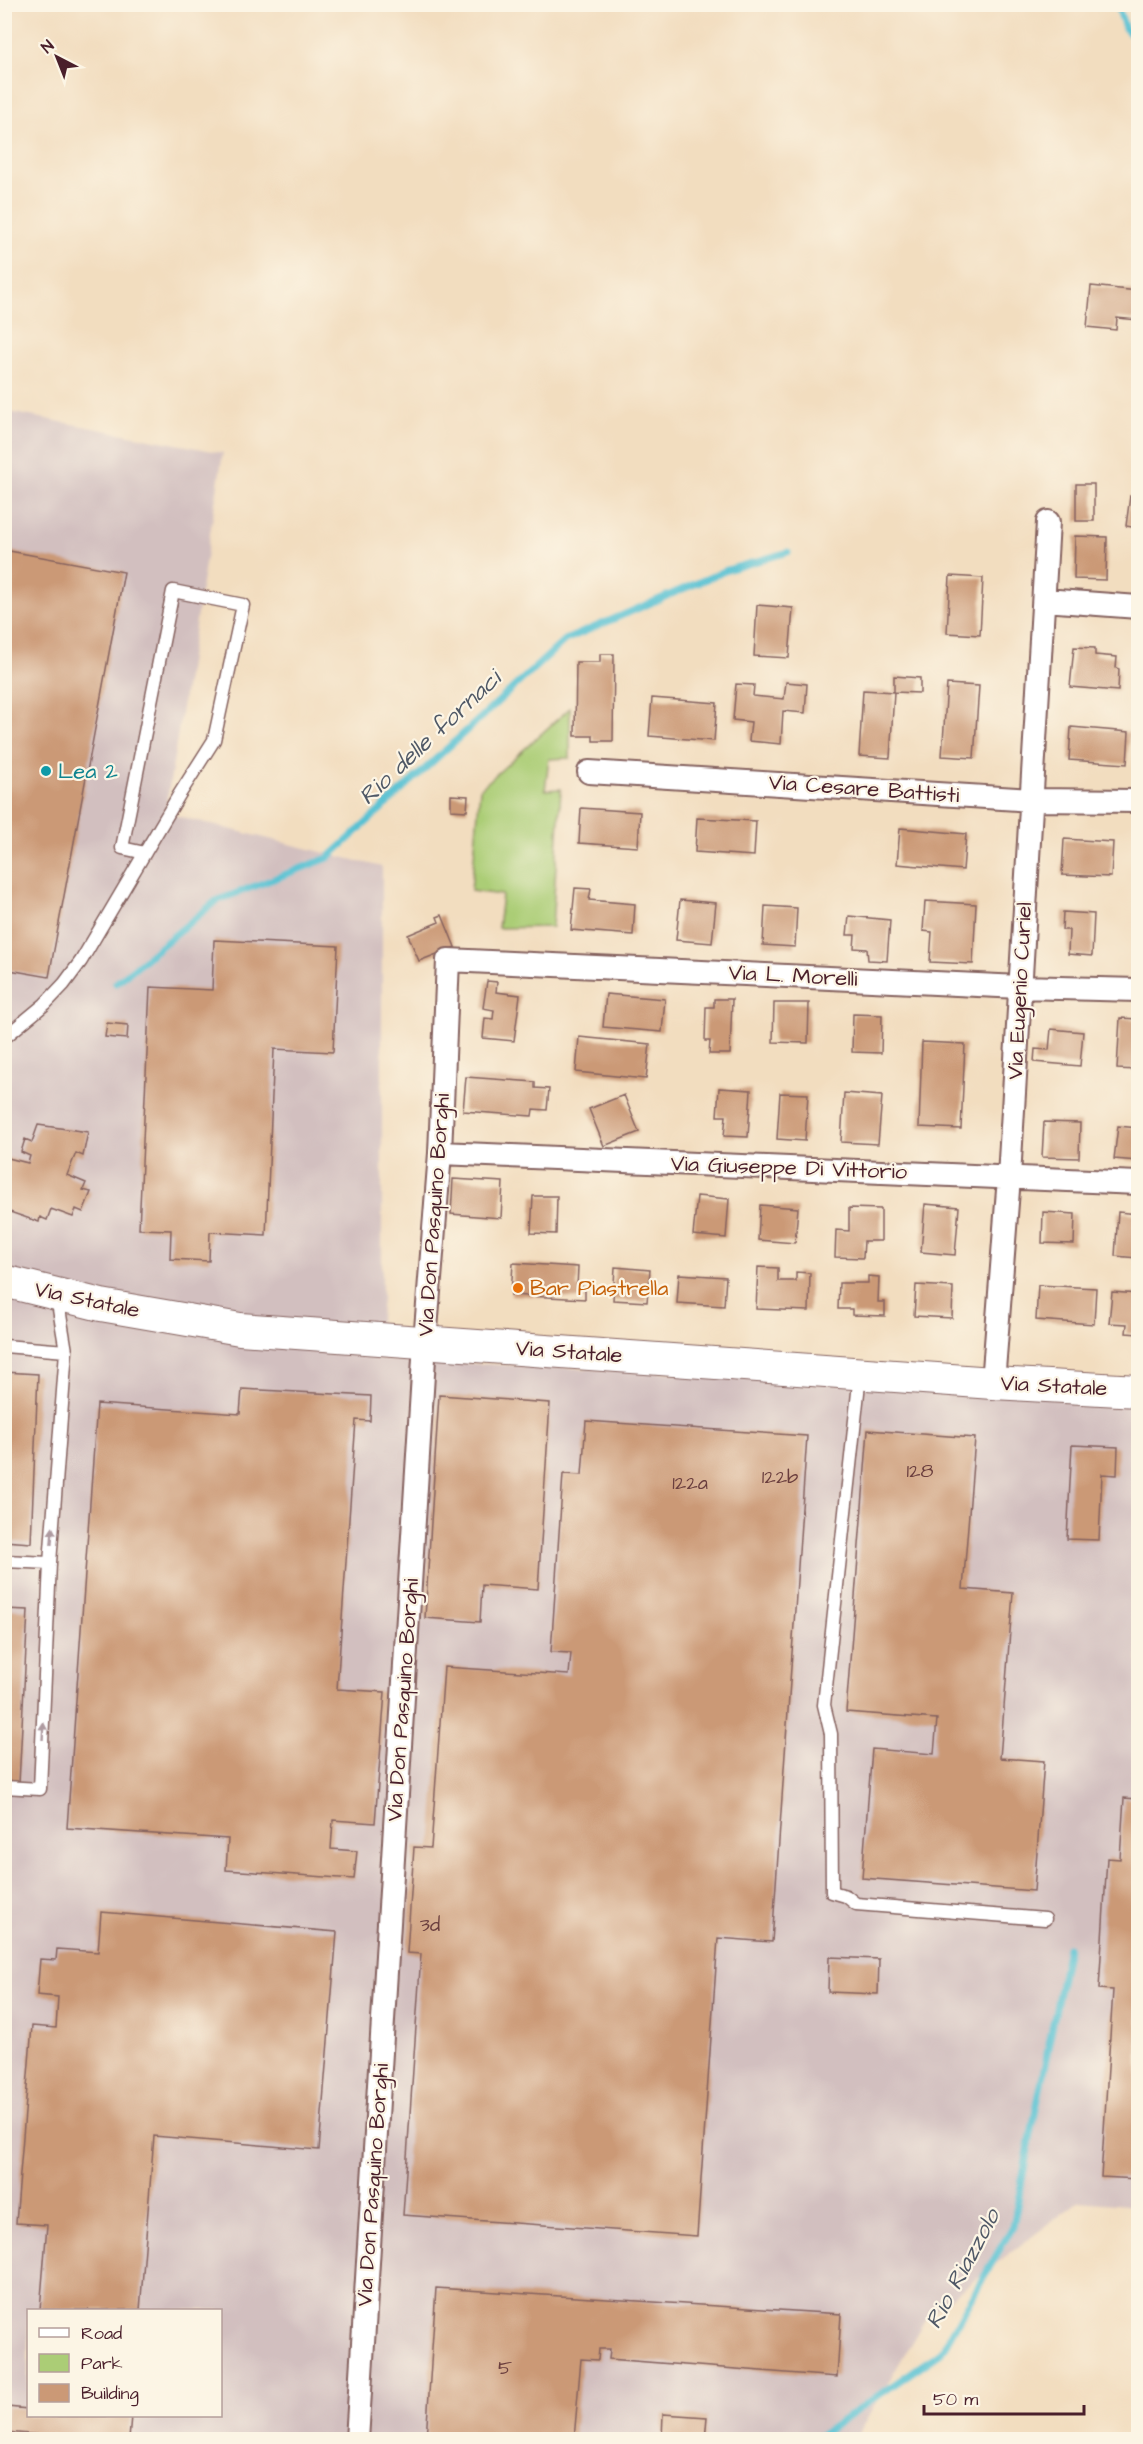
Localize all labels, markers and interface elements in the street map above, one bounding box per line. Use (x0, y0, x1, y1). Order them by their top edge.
north arrow (27, 27, 87, 87)
text: N (37, 35, 59, 58)
water label: Rio delle fornaci (351, 661, 511, 813)
place label: Lea 2 (58, 756, 118, 787)
marker: Lea 2 (39, 764, 53, 778)
street label: Via Cesare Battisti (768, 767, 960, 811)
street label: Via Eugenio Curiel (1000, 901, 1041, 1081)
street label: Via L. Morelli (728, 957, 858, 995)
street label: Via Don Pasquino Borghi (410, 1092, 459, 1338)
street label: Via Giuseppe Di Vittorio (670, 1148, 908, 1188)
place label: Bar Piastrella (530, 1273, 668, 1304)
street label: Via Statale (32, 1274, 143, 1326)
marker: Bar Piastrella (511, 1281, 525, 1295)
street label: Via Statale (515, 1333, 623, 1371)
street label: Via Statale (1000, 1368, 1108, 1404)
house number: 128 (907, 1457, 934, 1485)
house number: 122b (762, 1463, 798, 1491)
house number: 122a (672, 1469, 708, 1497)
one-way arrow (47, 1527, 57, 1546)
street label: Via Don Pasquino Borghi (379, 1577, 428, 1823)
one-way arrow (38, 1721, 47, 1740)
house number: 3d (420, 1911, 440, 1939)
street label: Via Don Pasquino Borghi (349, 2062, 398, 2308)
water label: Rio Riazzolo (917, 2202, 1010, 2335)
legend (27, 2309, 222, 2417)
text: Road (81, 2321, 122, 2346)
text: Park (81, 2351, 123, 2376)
house number: 5 (498, 2354, 512, 2382)
scale bar (924, 2378, 1084, 2416)
text: Building (81, 2381, 139, 2407)
text: 50 m (933, 2387, 978, 2412)

